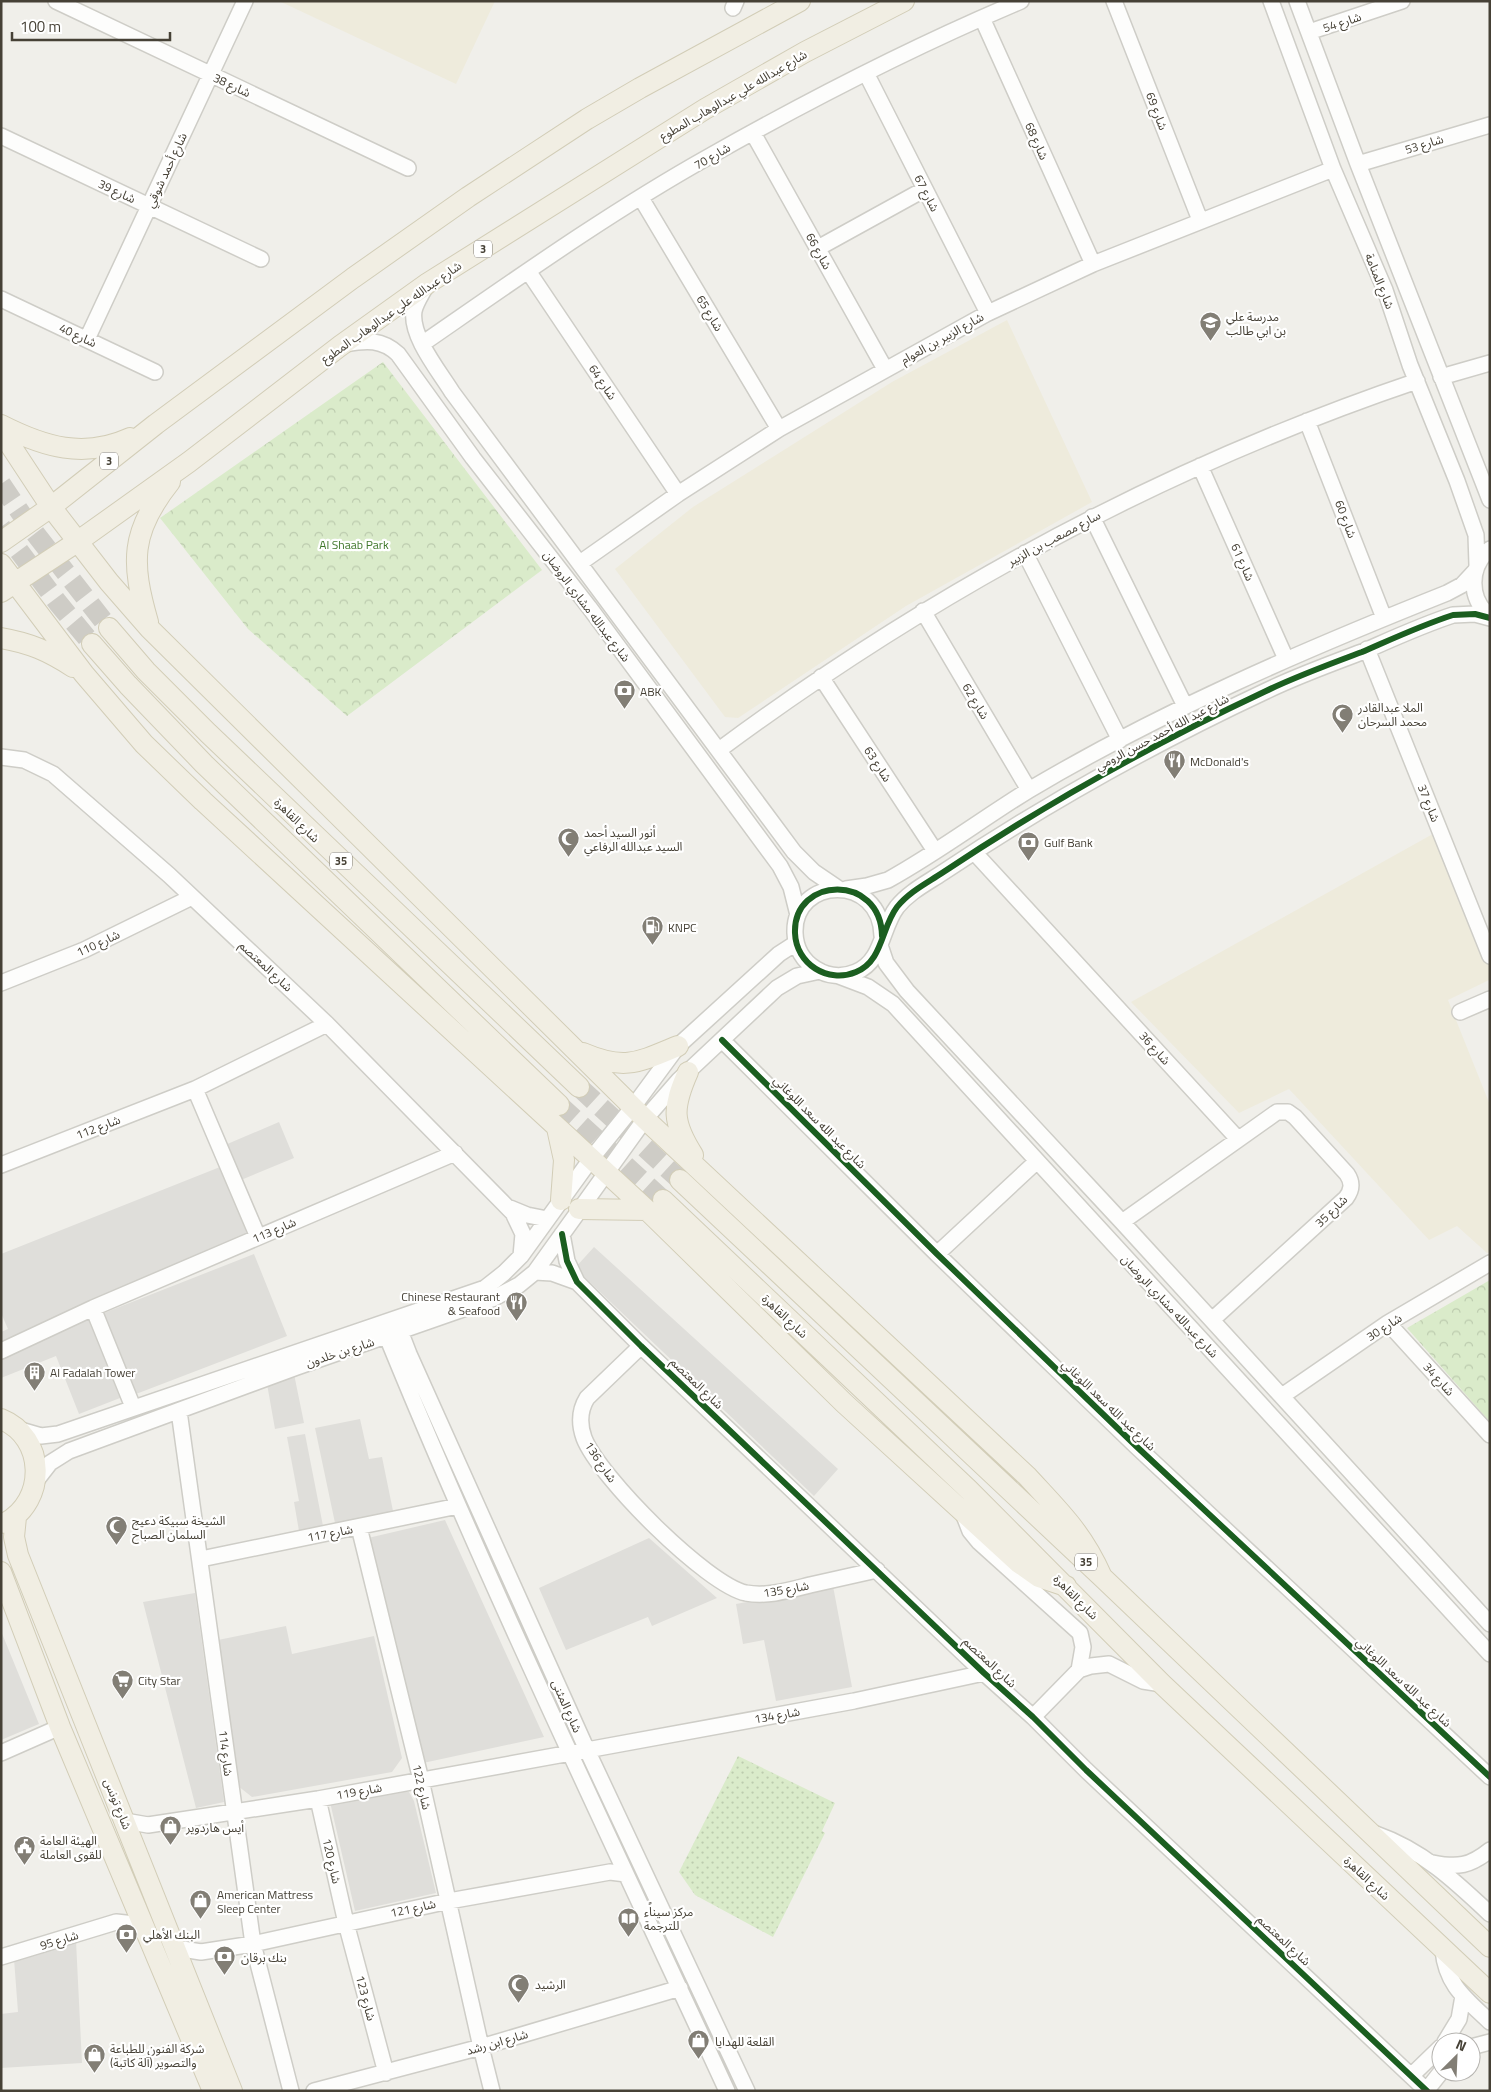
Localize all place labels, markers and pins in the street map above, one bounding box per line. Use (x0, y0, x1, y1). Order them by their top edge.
place label: مدرسة علي بن ابي طالب (1226, 307, 1286, 340)
school or university icon: مدرسة علي بن ابي طالب (1198, 311, 1222, 342)
bank icon: ABK (612, 679, 636, 710)
place label: ABK (640, 682, 662, 701)
place label: الملا عبدالقادر محمد السرحان (1357, 698, 1427, 731)
mosque icon: الملا عبدالقادر محمد السرحان (1330, 702, 1354, 733)
restaurant icon: McDonald's (1162, 749, 1186, 780)
place label: McDonald's (1190, 752, 1249, 771)
place label: أنور السيد أحمد السيد عبدالله الرفاعي (584, 823, 682, 856)
mosque icon: أنور السيد أحمد السيد عبدالله الرفاعي (556, 827, 580, 858)
bank icon: Gulf Bank (1016, 830, 1040, 861)
place label: Gulf Bank (1044, 833, 1093, 852)
fuel station icon: KNPC (640, 915, 664, 946)
place label: KNPC (668, 918, 697, 937)
place label: Chinese Restaurant & Seafood (401, 1287, 501, 1320)
restaurant icon: Chinese Restaurant & Seafood (504, 1291, 528, 1322)
building icon: Al Fadalah Tower (22, 1360, 46, 1391)
place label: Al Fadalah Tower (50, 1363, 136, 1382)
place label: الشيخة سبيكة دعيج السلمان الصباح (132, 1511, 226, 1544)
mosque icon: الشيخة سبيكة دعيج السلمان الصباح (104, 1515, 128, 1546)
supermarket icon: City Star (110, 1668, 134, 1699)
place label: City Star (138, 1671, 181, 1690)
shop icon: أيس هاردوير (158, 1815, 182, 1846)
place label: أيس هاردوير (185, 1818, 244, 1837)
place label: الهيئة العامة للقوى العاملة (40, 1831, 102, 1864)
public building icon: الهيئة العامة للقوى العاملة (12, 1835, 36, 1866)
place label: American Mattress Sleep Center (217, 1885, 314, 1918)
shop icon: American Mattress Sleep Center (189, 1889, 213, 1920)
place label: مركز سيناًء للترجمة (644, 1902, 693, 1935)
library icon: مركز سيناًء للترجمة (616, 1906, 640, 1937)
bank icon: البنك الأهلي (115, 1922, 139, 1953)
place label: البنك الأهلي (143, 1925, 200, 1944)
bank icon: بنك برقان (213, 1945, 237, 1976)
place label: بنك برقان (241, 1948, 287, 1967)
mosque icon: الرشيد (507, 1972, 531, 2003)
place label: الرشيد (535, 1975, 566, 1994)
shop icon: القلعة للهدايا (687, 2029, 711, 2060)
place label: القلعة للهدايا (715, 2032, 775, 2051)
place label: شركة الفنون للطباعة والتصوير (آلة كاتبة) (110, 2039, 204, 2072)
shop icon: شركة الفنون للطباعة والتصوير (آلة كاتبة) (82, 2043, 106, 2074)

